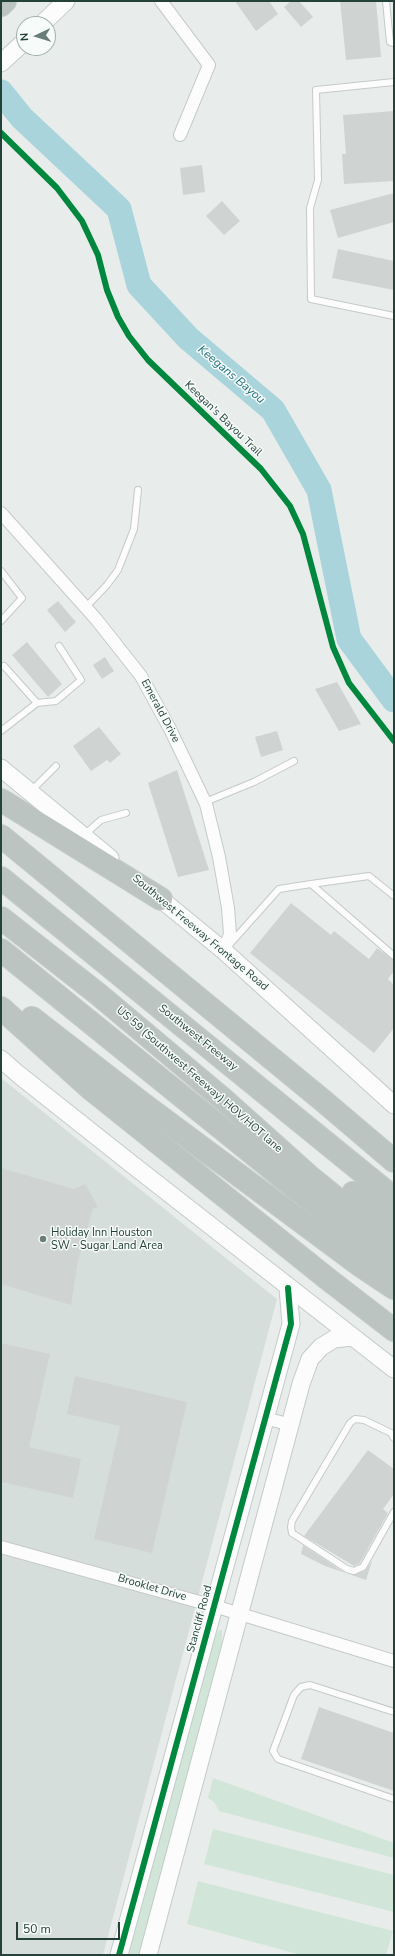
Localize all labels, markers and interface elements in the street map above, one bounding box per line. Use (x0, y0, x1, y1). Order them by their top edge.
north arrow (16, 16, 56, 56)
text: N (17, 32, 32, 41)
water label: Keegans Bayou (195, 343, 267, 407)
street label: Keegan's Bayou Trail (181, 379, 265, 459)
street label: Emerald Drive (138, 677, 182, 745)
street label: Southwest Freeway Frontage Road (129, 872, 271, 994)
street label: Southwest Freeway (156, 1002, 240, 1074)
street label: US 59 (Southwest Freeway) HOV/HOT lane (113, 1004, 285, 1156)
place label: Holiday Inn Houston SW - Sugar Land Area (51, 1226, 163, 1252)
marker: Holiday Inn Houston SW - Sugar Land Area (38, 1234, 48, 1244)
street label: Brooklet Drive (116, 1572, 188, 1604)
street label: Stancliff Road (185, 1584, 215, 1654)
scale bar (18, 1914, 122, 1940)
text: 50 m (23, 1921, 51, 1937)

